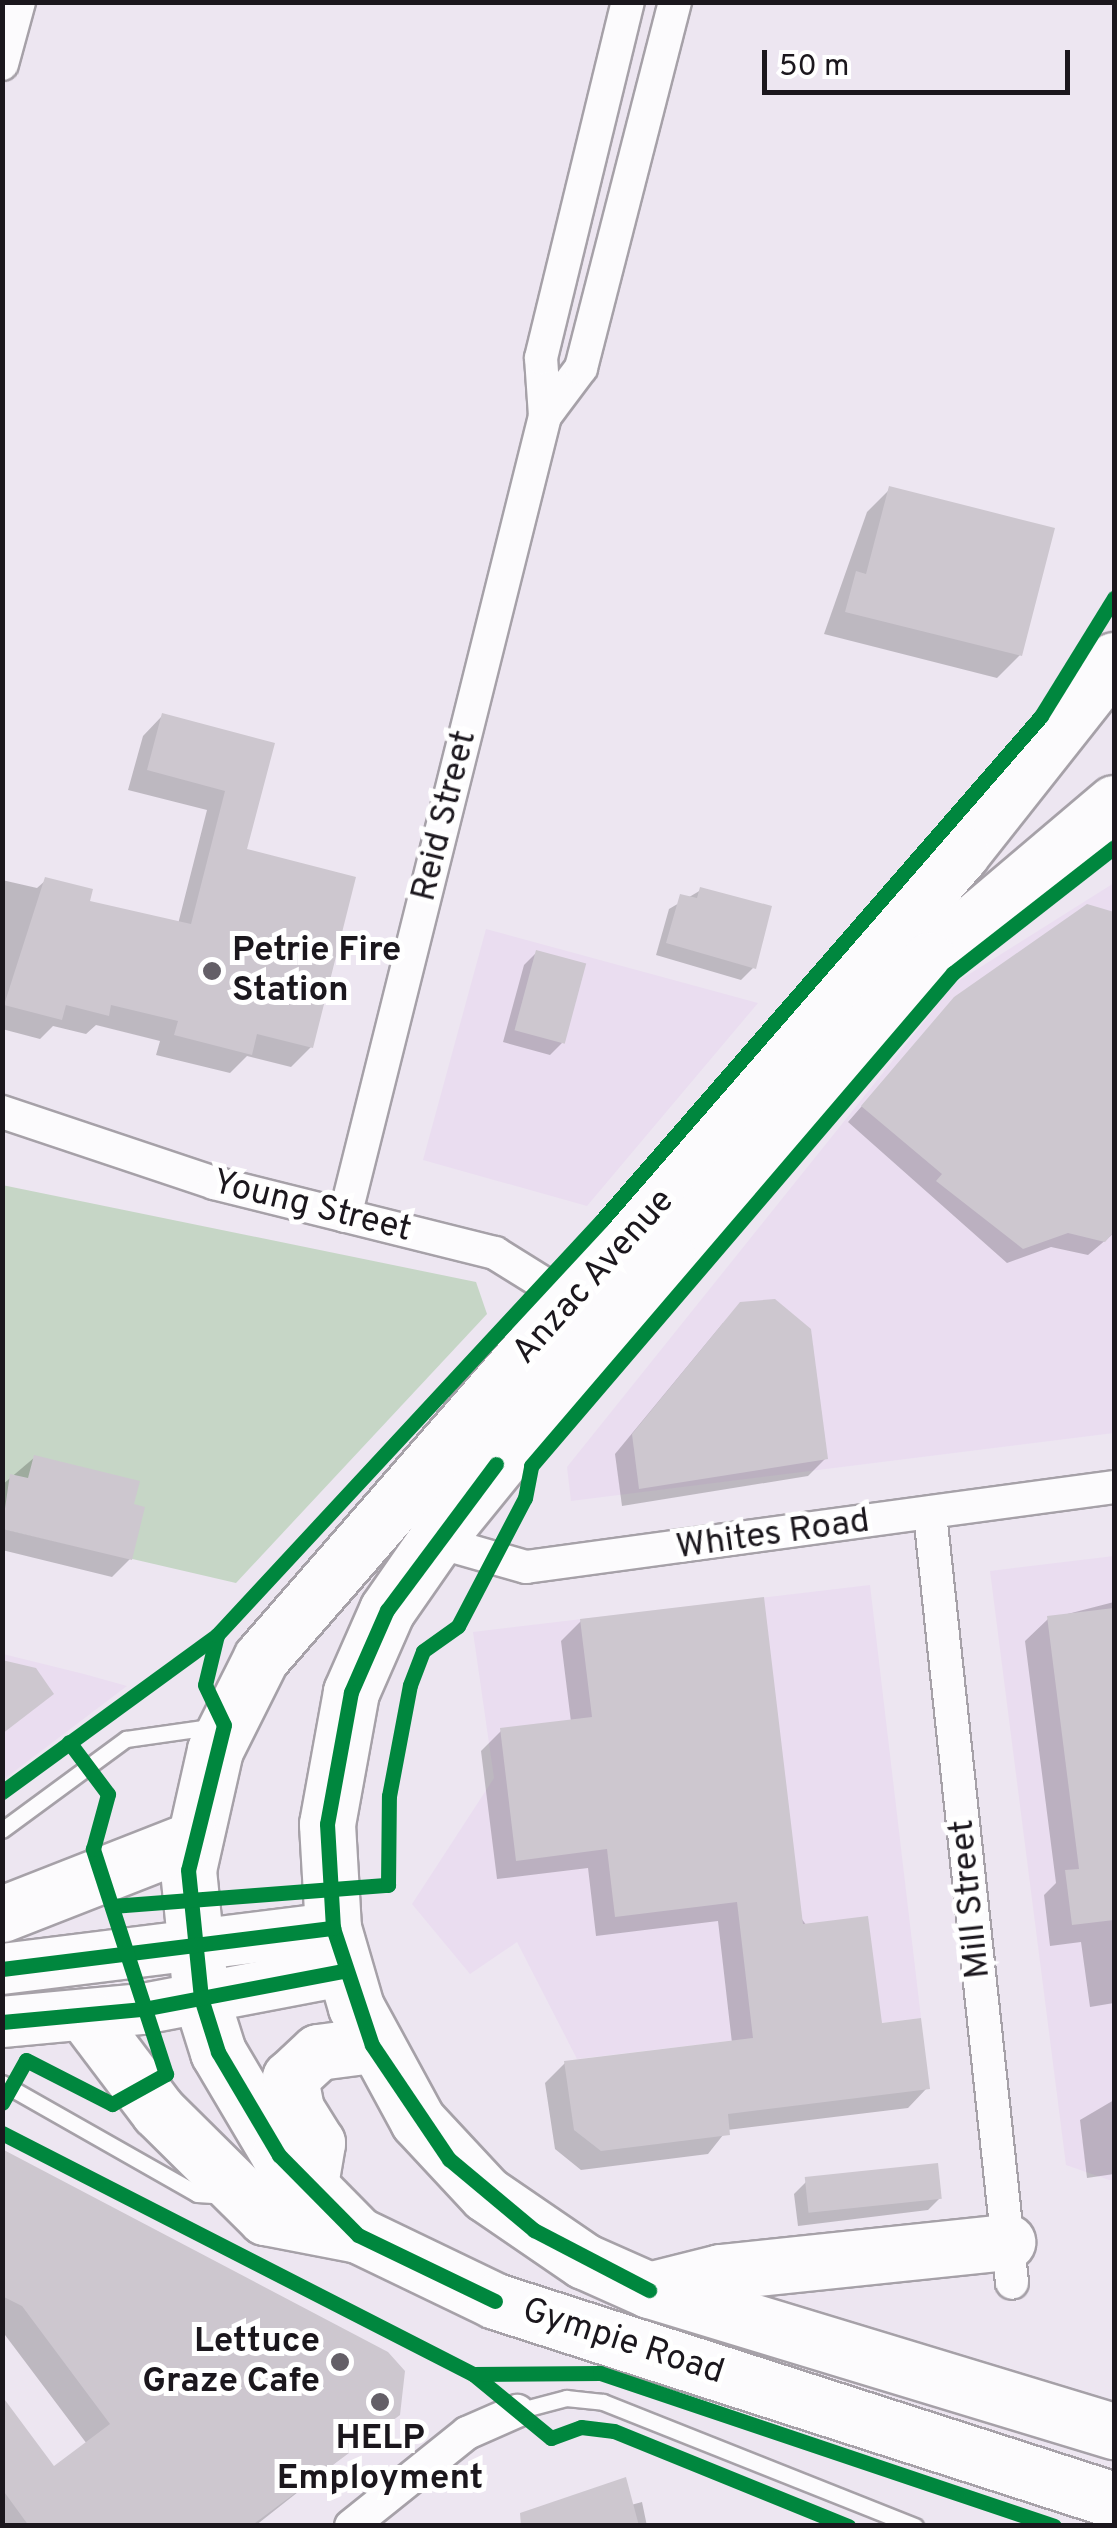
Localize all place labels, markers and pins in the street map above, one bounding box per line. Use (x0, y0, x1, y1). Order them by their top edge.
place label: Petrie Fire Station (232, 930, 401, 1012)
marker: Petrie Fire Station (201, 960, 223, 982)
place label: Lettuce Graze Cafe (142, 2321, 320, 2403)
marker: Lettuce Graze Cafe (329, 2351, 351, 2373)
marker: HELP Employment (369, 2391, 391, 2413)
place label: HELP Employment (277, 2418, 483, 2500)

